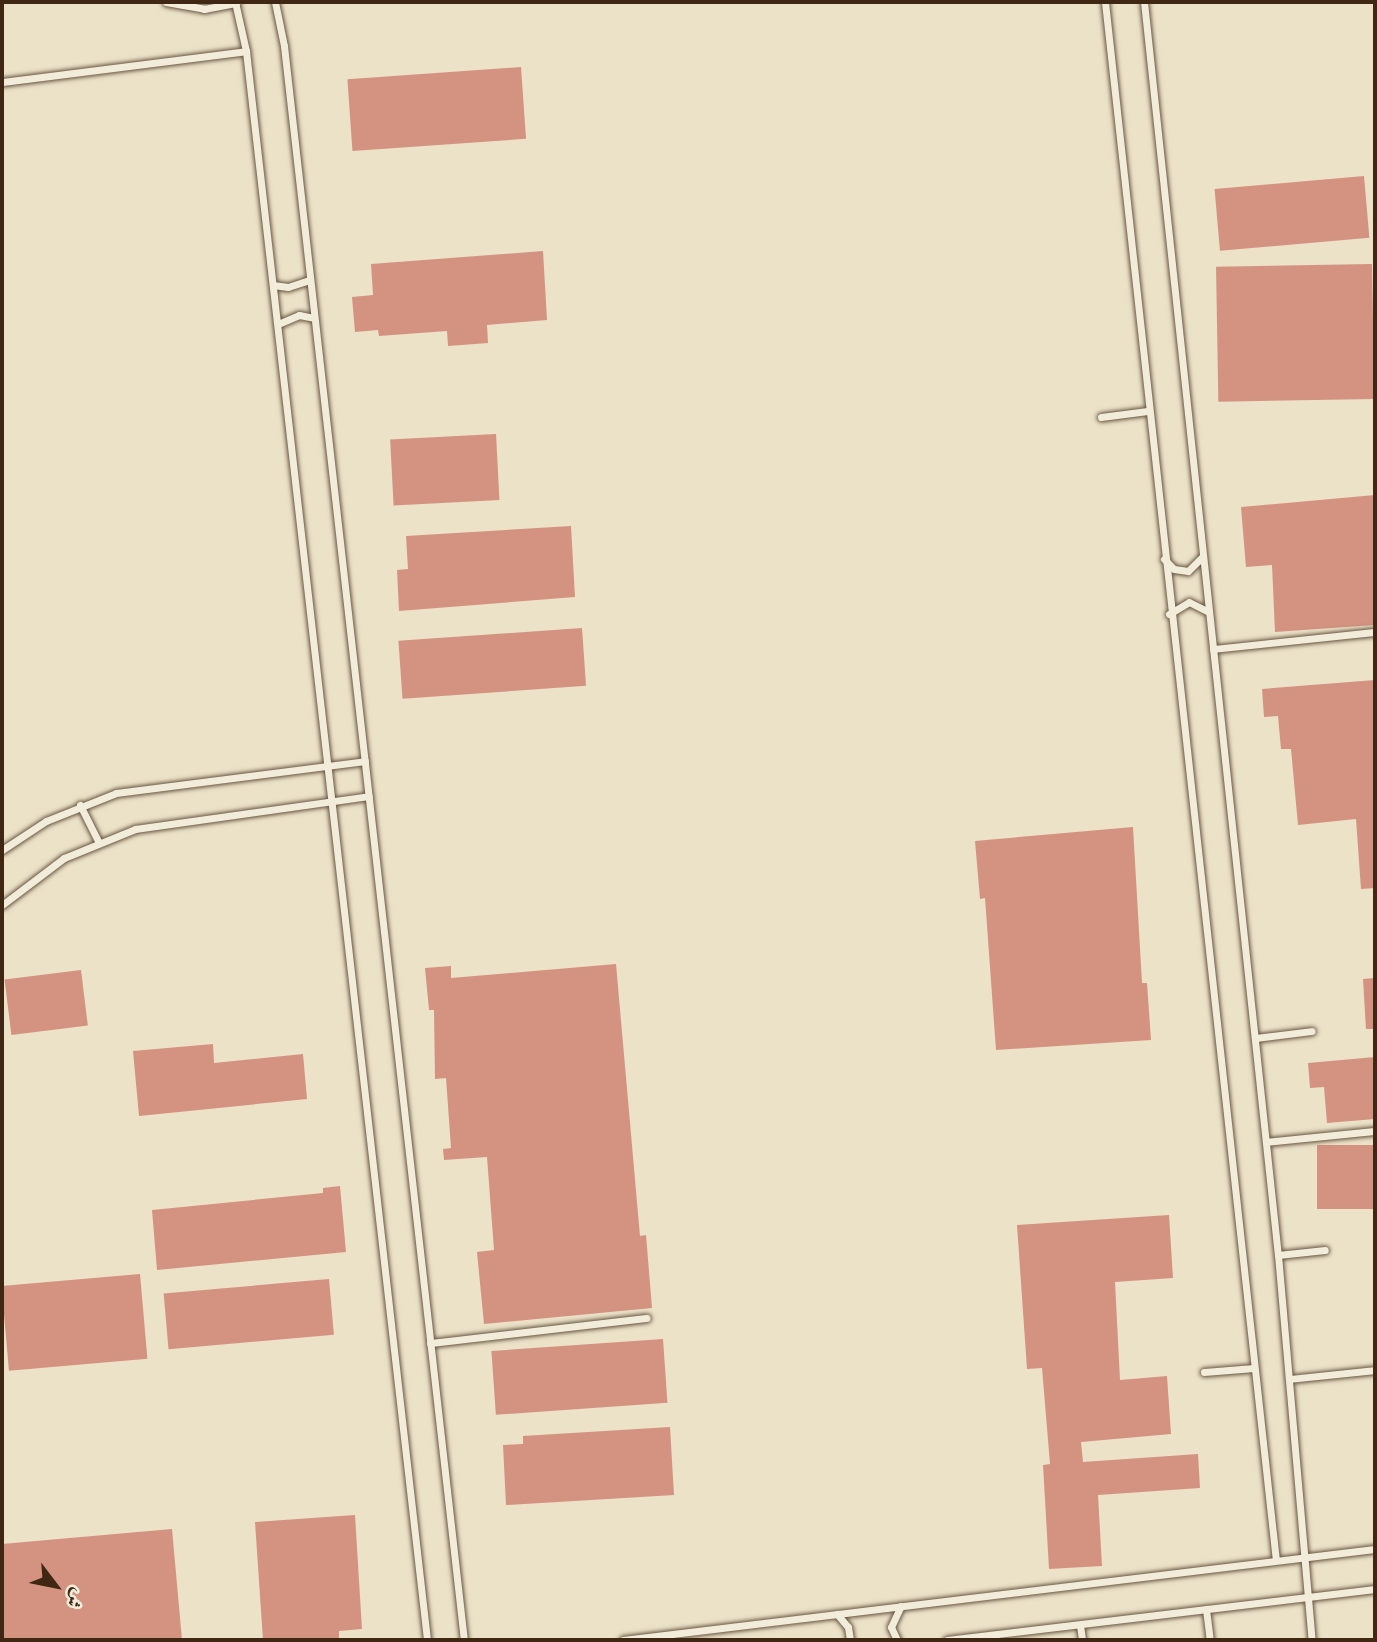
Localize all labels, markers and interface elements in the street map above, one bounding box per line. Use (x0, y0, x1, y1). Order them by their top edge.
north arrow (21, 1551, 91, 1621)
text: ش (61, 1584, 87, 1610)

